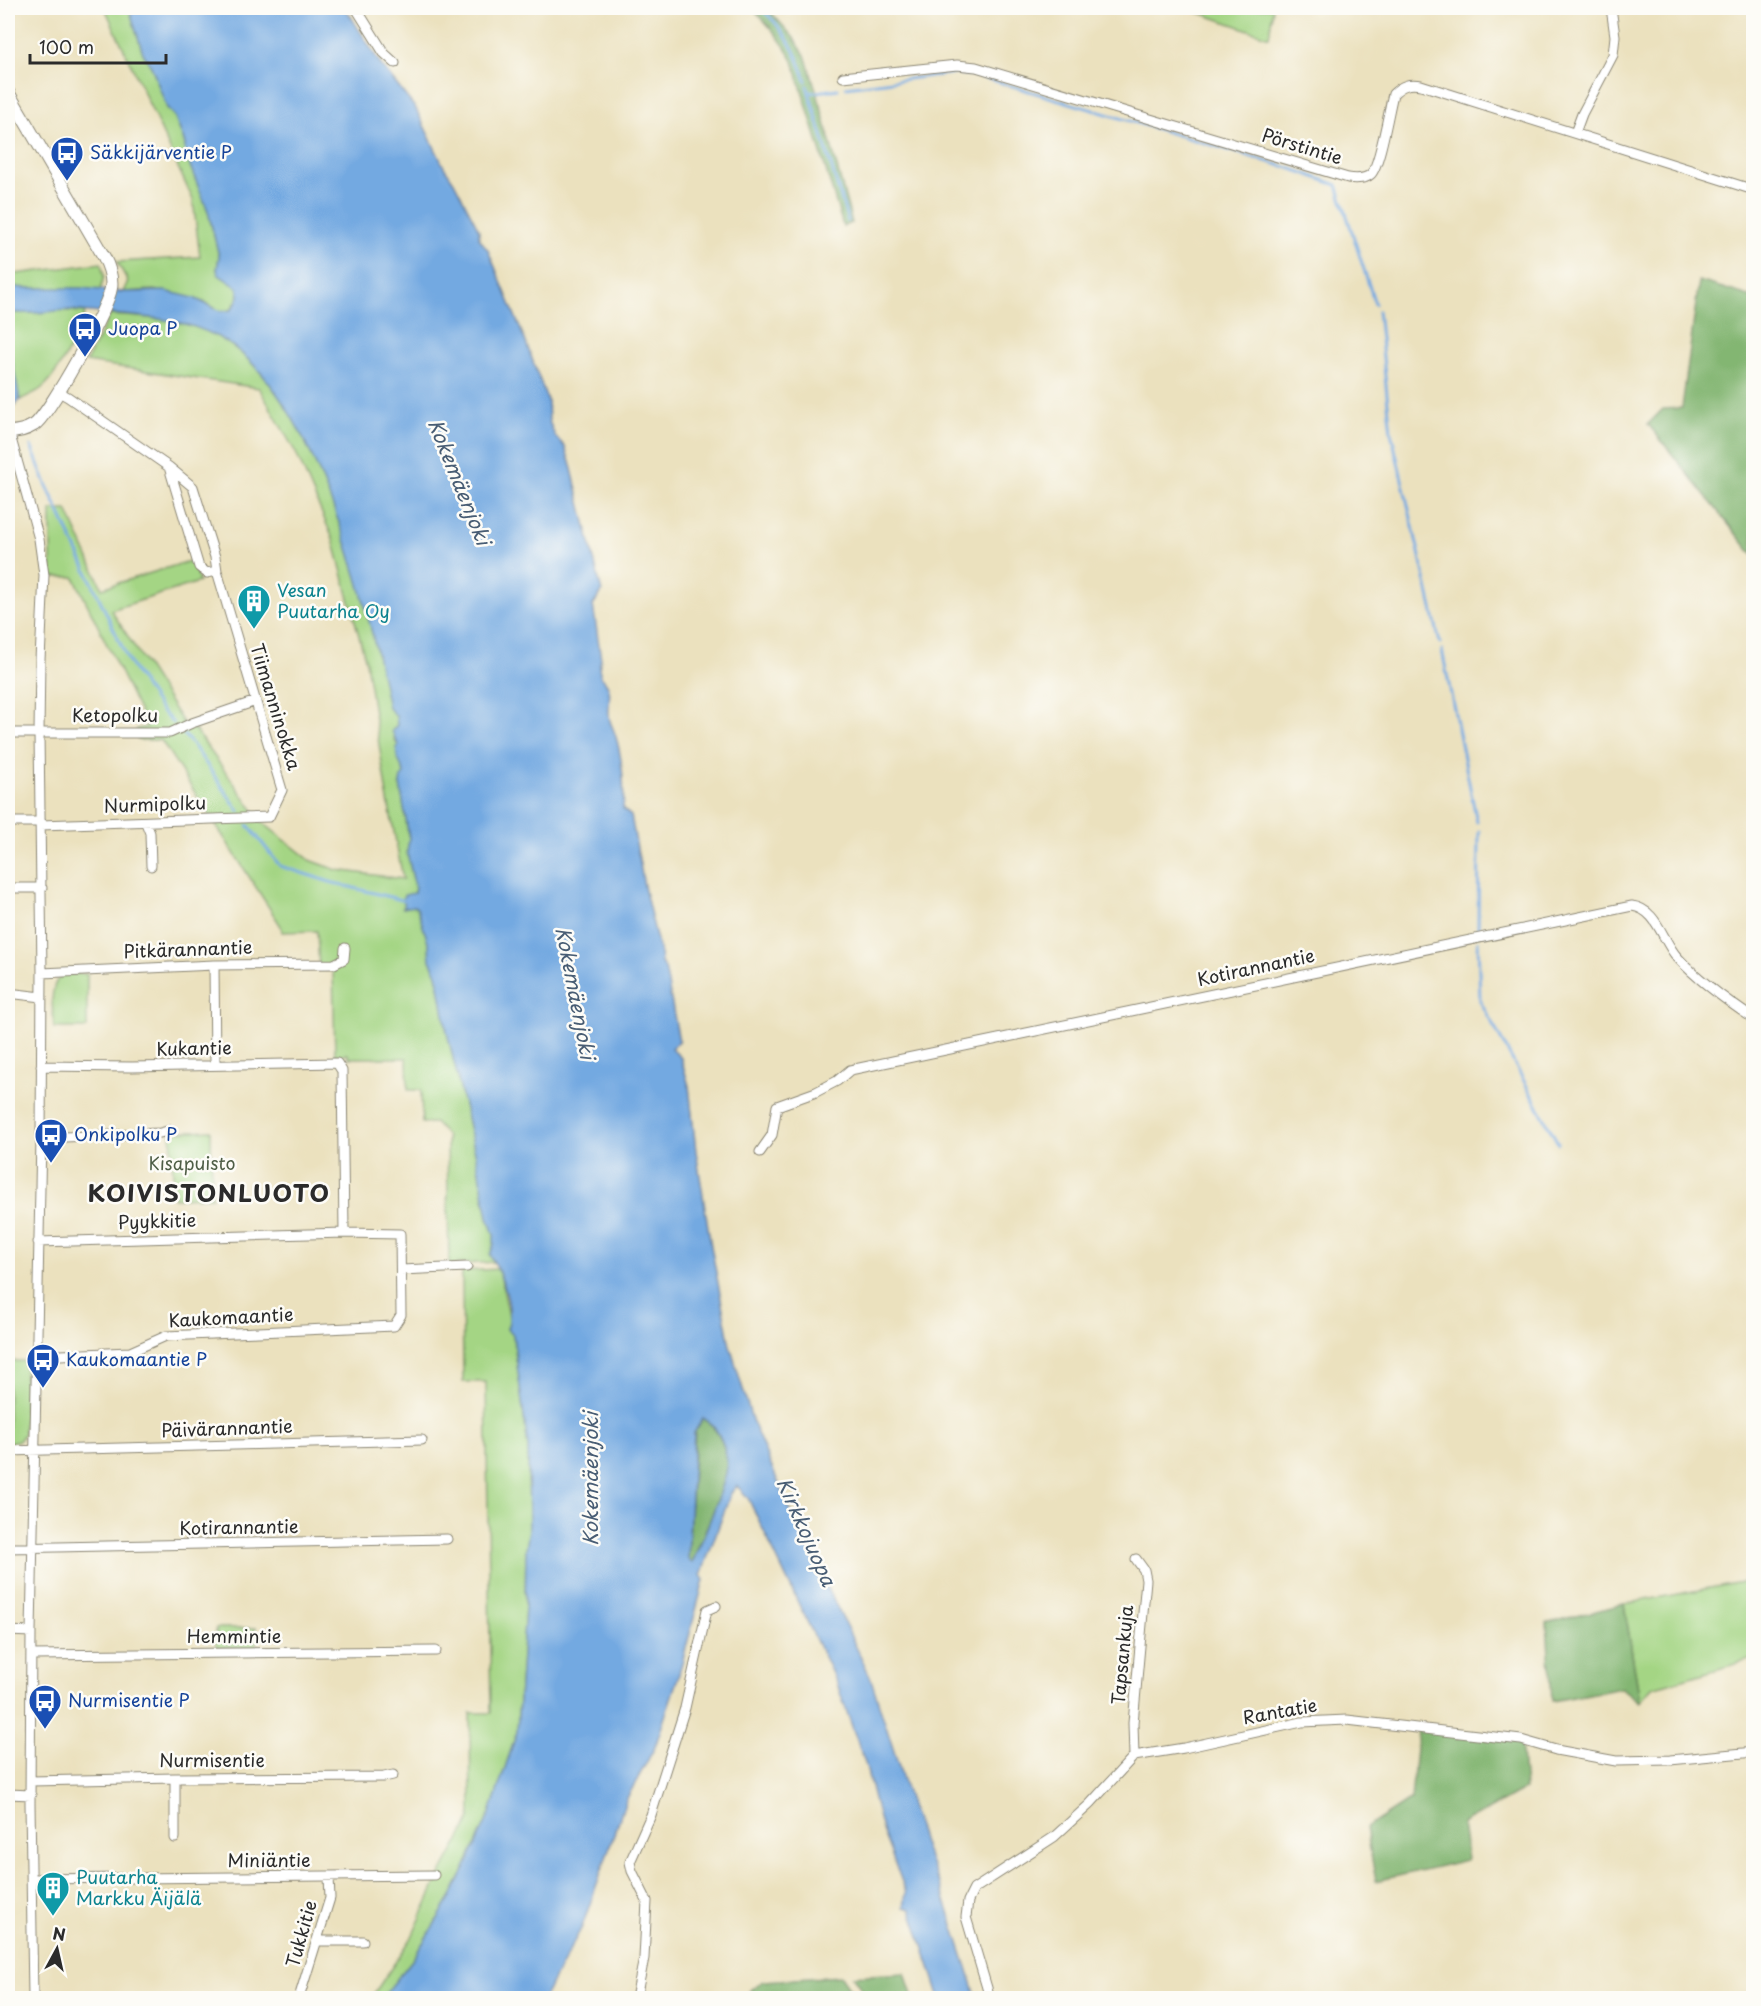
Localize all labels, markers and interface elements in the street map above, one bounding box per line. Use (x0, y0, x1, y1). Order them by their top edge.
scale bar (30, 27, 166, 65)
text: 100 m (39, 33, 94, 60)
street label: Pörstintie (1259, 121, 1346, 171)
bus stop icon: Säkkijärventie P (49, 135, 85, 182)
place label: Säkkijärventie P (90, 138, 232, 165)
bus stop icon: Juopa P (67, 311, 103, 358)
place label: Juopa P (108, 314, 177, 341)
water label: Kokemäenjoki (421, 414, 500, 553)
place label: Vesan Puutarha Oy (277, 576, 390, 624)
building icon: Vesan Puutarha Oy (236, 583, 272, 630)
street label: Tiimanninokka (244, 640, 309, 774)
street label: Ketopolku (72, 701, 158, 728)
street label: Nurmipolku (103, 788, 207, 819)
water label: Kokemäenjoki (548, 924, 604, 1065)
street label: Pitkärannantie (123, 933, 253, 964)
street label: Kotirannantie (1195, 941, 1317, 992)
street label: Kukantie (156, 1033, 232, 1062)
bus stop icon: Onkipolku P (33, 1117, 69, 1164)
place label: Onkipolku P (74, 1120, 177, 1147)
park label: Kisapuisto (148, 1149, 236, 1176)
district label: KOIVISTONLUOTO (88, 1174, 330, 1210)
street label: Pyykkitie (117, 1206, 197, 1235)
street label: Kaukomaantie (168, 1300, 294, 1333)
bus stop icon: Kaukomaantie P (25, 1342, 61, 1389)
place label: Kaukomaantie P (66, 1345, 207, 1372)
water label: Kokemäenjoki (575, 1409, 605, 1546)
street label: Päivärannantie (161, 1412, 293, 1443)
water label: Kirkkojuopa (770, 1472, 845, 1591)
street label: Kotirannantie (179, 1512, 299, 1541)
street label: Tapsankuja (1104, 1603, 1139, 1706)
street label: Hemmintie (187, 1622, 281, 1649)
bus stop icon: Nurmisentie P (27, 1683, 63, 1730)
place label: Nurmisentie P (68, 1686, 190, 1713)
street label: Rantatie (1240, 1691, 1319, 1730)
street label: Nurmisentie (159, 1746, 265, 1773)
street label: Miniäntie (228, 1846, 311, 1873)
place label: Puutarha Markku Äijälä (76, 1863, 202, 1911)
building icon: Puutarha Markku Äijälä (35, 1870, 71, 1917)
street label: Tukkitie (278, 1897, 323, 1970)
north arrow (27, 1919, 87, 1979)
text: N (51, 1920, 67, 1946)

